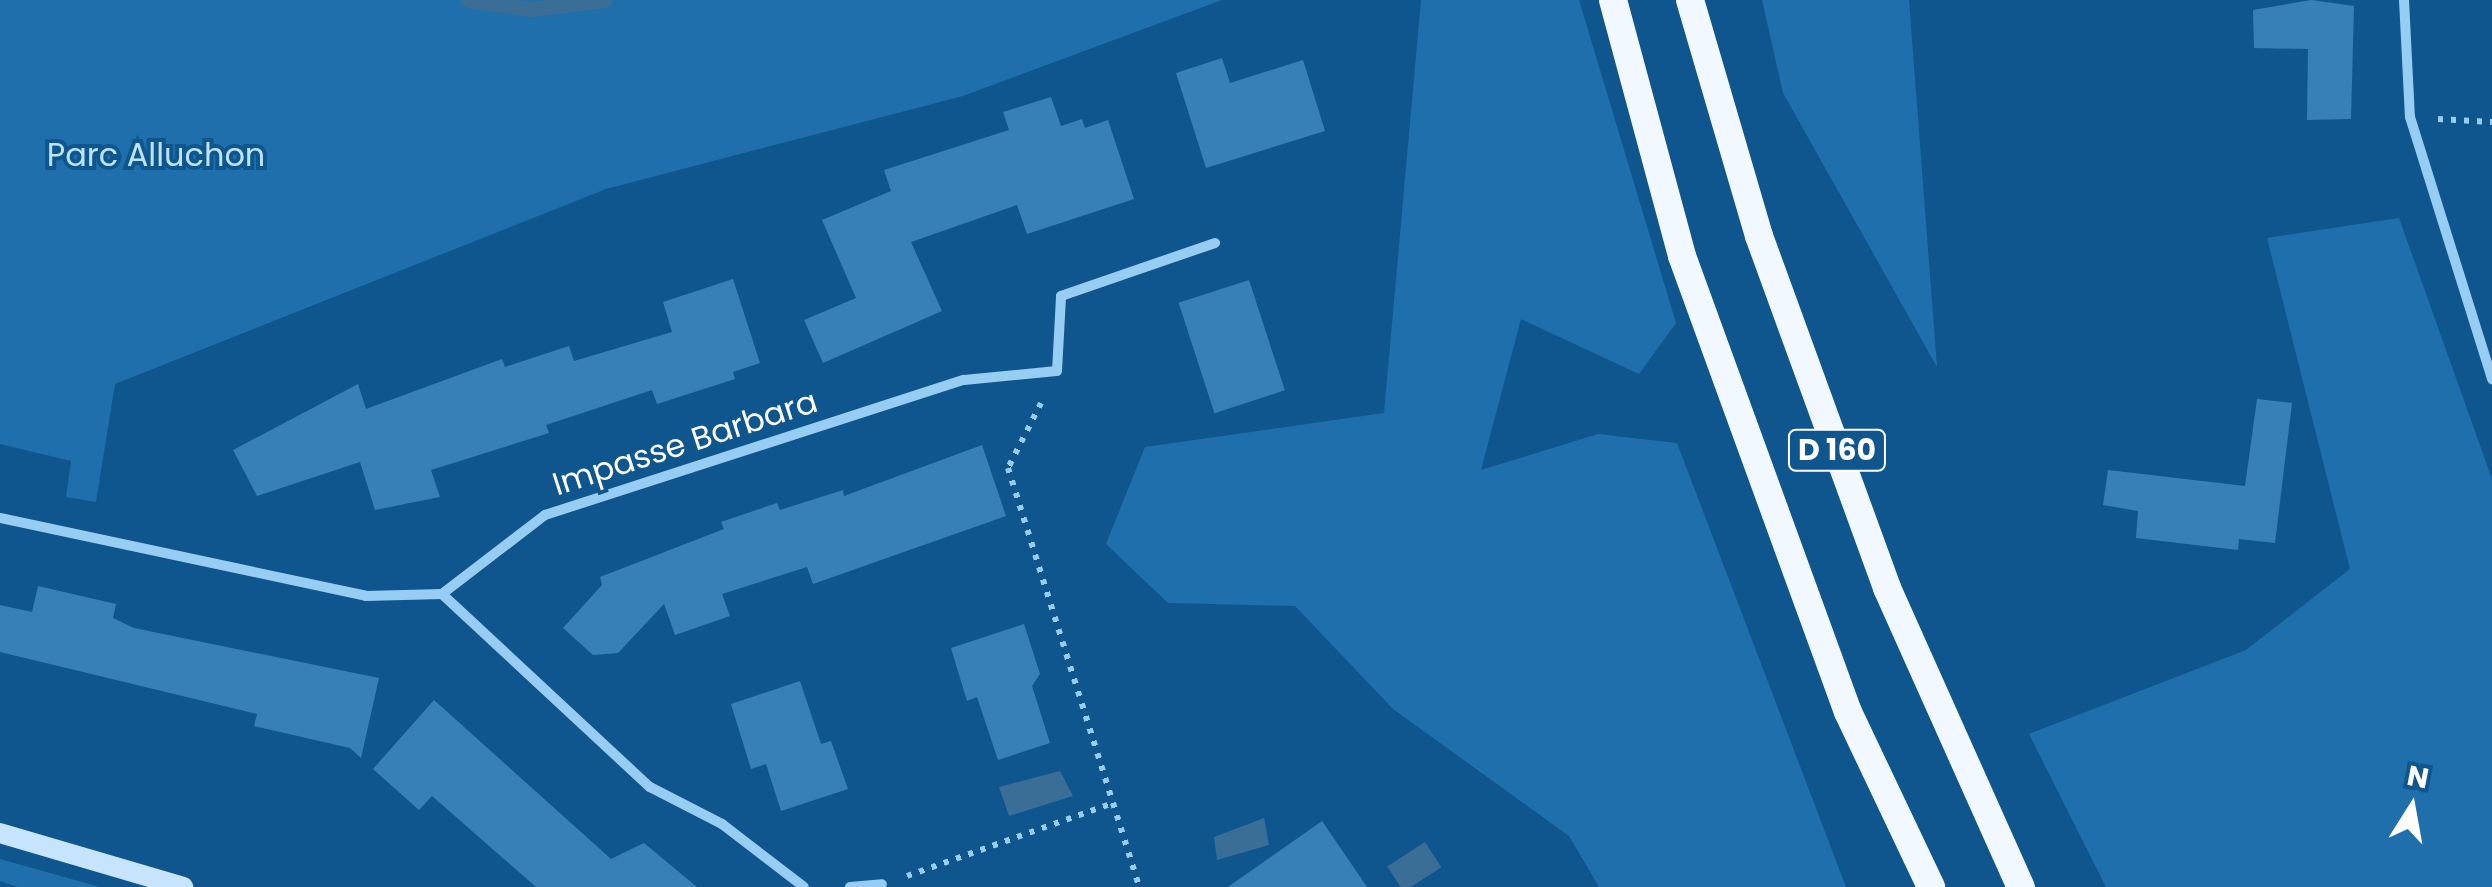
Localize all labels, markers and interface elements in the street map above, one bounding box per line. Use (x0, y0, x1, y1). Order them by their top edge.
park label: Parc Alluchon (47, 136, 265, 174)
street label: Impasse Barbara (548, 382, 822, 504)
road number: D 160 (1787, 425, 1887, 475)
text: N (2404, 756, 2432, 798)
north arrow (2362, 757, 2462, 857)

